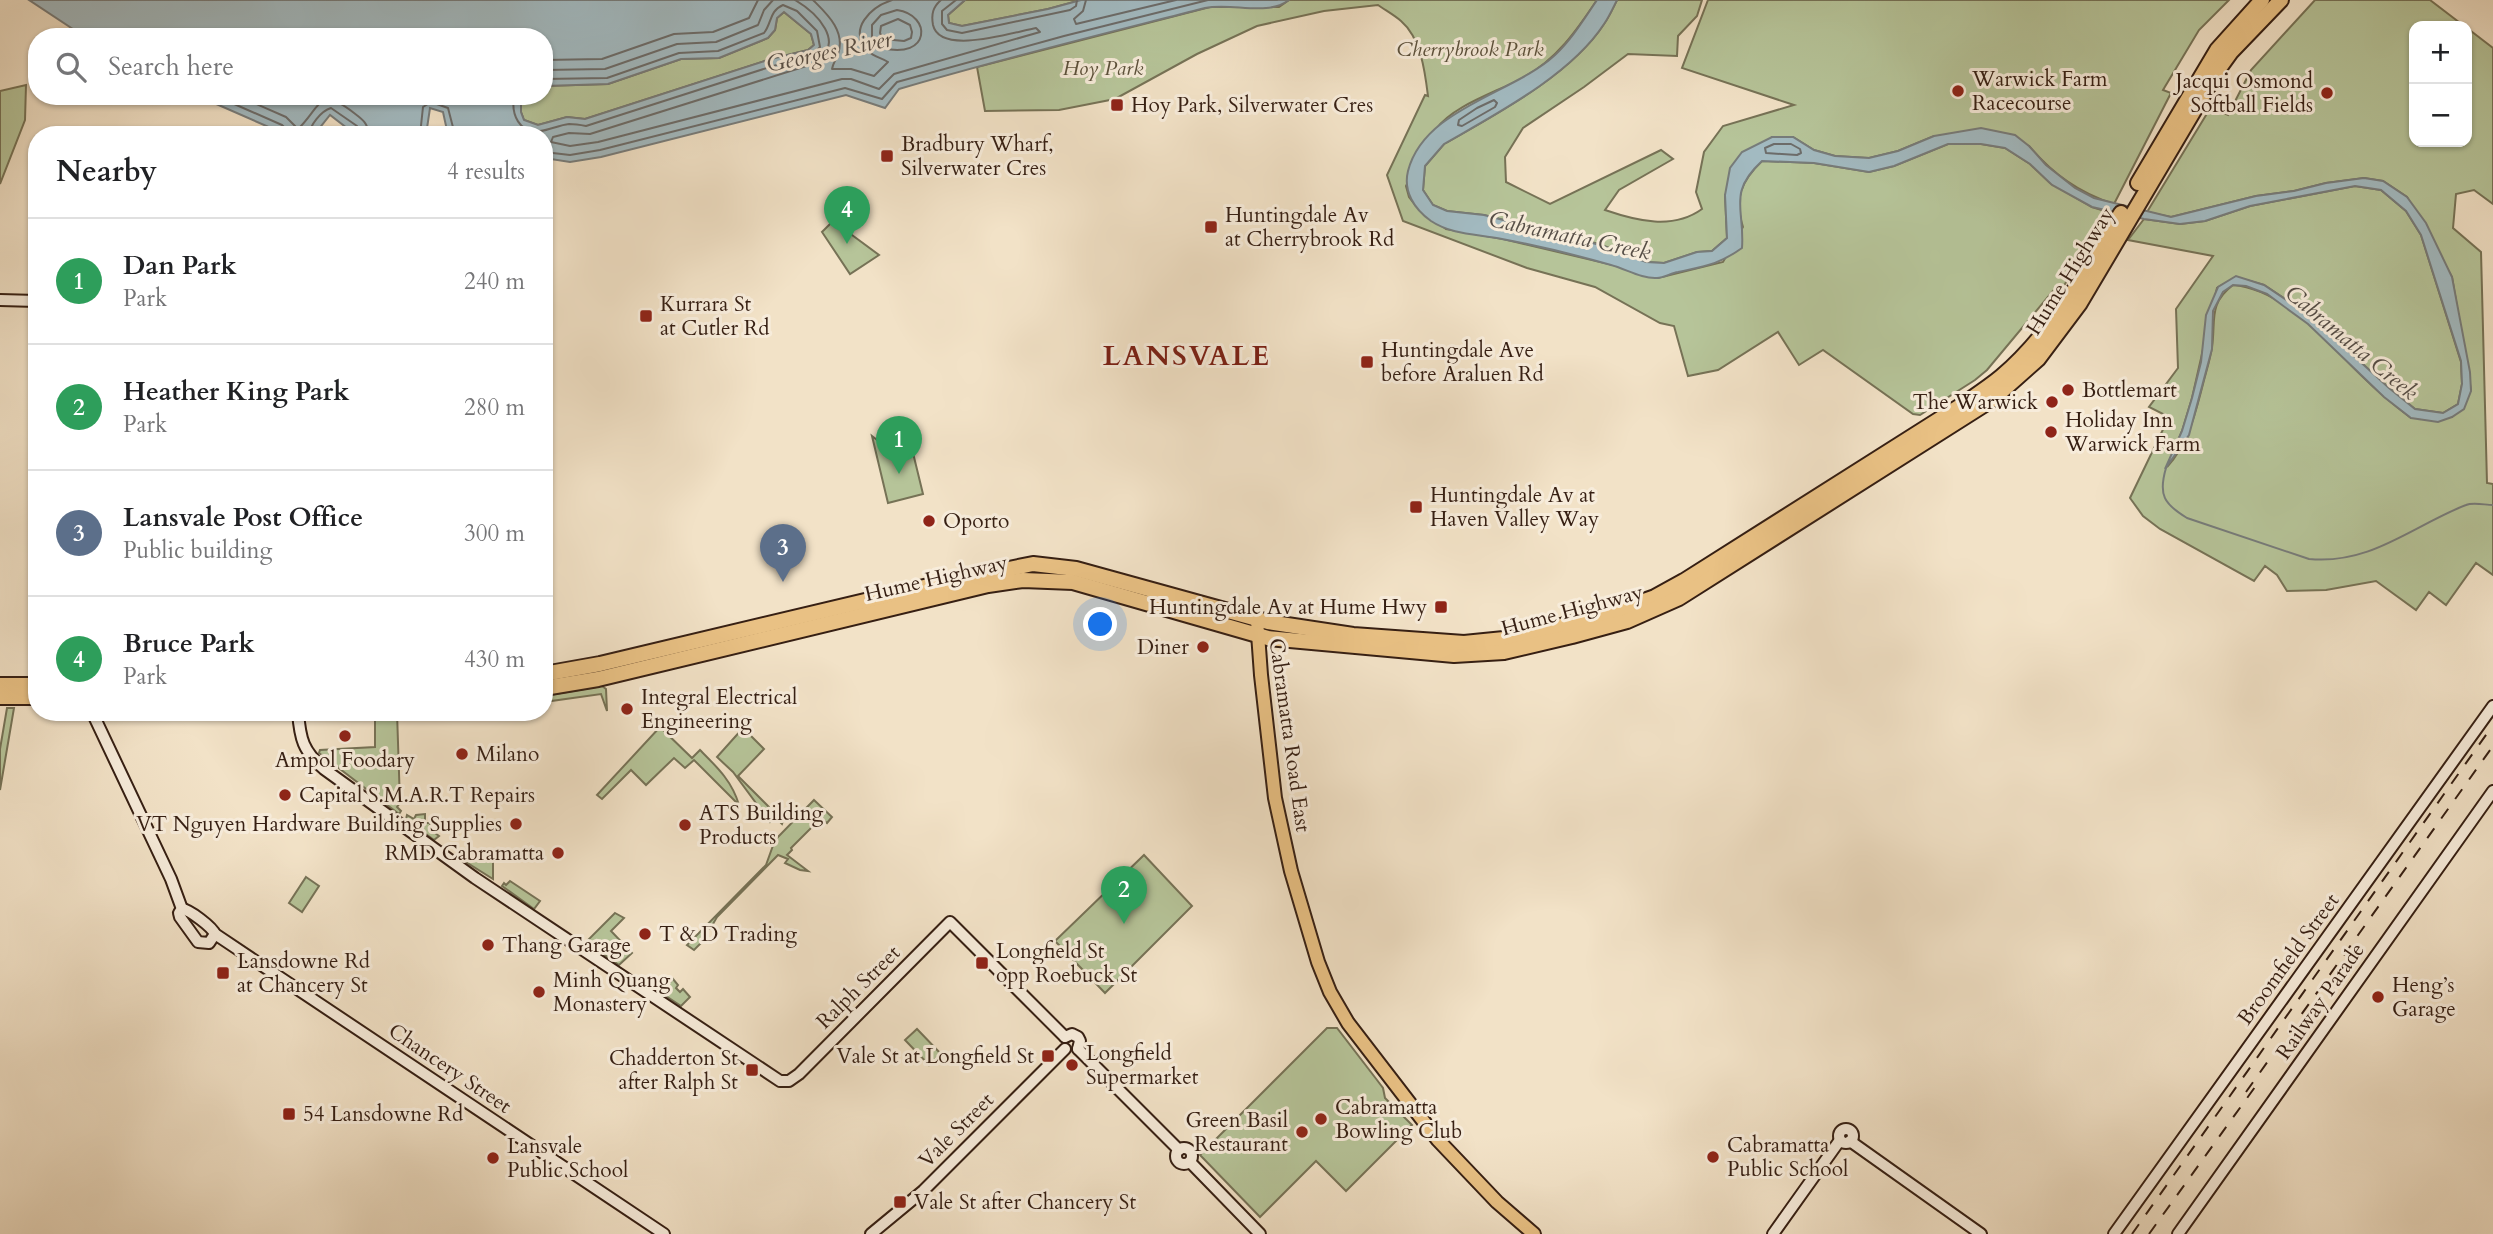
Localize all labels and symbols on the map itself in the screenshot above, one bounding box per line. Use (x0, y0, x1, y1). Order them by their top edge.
water label: Georges River (764, 23, 896, 80)
park label: Cherrybrook Park (1396, 35, 1544, 64)
park label: Hoy Park (1063, 54, 1144, 83)
place label: Warwick Farm Racecourse (1971, 65, 2108, 118)
place label: Jacqui Osmond Softball Fields (2173, 67, 2313, 120)
marker: Warwick Farm Racecourse (1950, 83, 1966, 99)
marker: Jacqui Osmond Softball Fields (2319, 85, 2335, 101)
place label: Hoy Park, Silverwater Cres (1131, 91, 1373, 120)
marker: Hoy Park, Silverwater Cres (1109, 97, 1125, 113)
place label: Bradbury Wharf, Silverwater Cres (901, 130, 1054, 183)
marker: Bradbury Wharf, Silverwater Cres (879, 148, 895, 164)
pin: 4 (824, 186, 870, 244)
place label: Huntingdale Av at Cherrybrook Rd (1225, 201, 1394, 254)
street label: Hume Highway (2020, 202, 2121, 341)
water label: Cabramatta Creek (1486, 203, 1654, 268)
marker: Huntingdale Av at Cherrybrook Rd (1203, 219, 1219, 235)
water label: Cabramatta Creek (2279, 278, 2425, 408)
place label: Kurrara St at Cutler Rd (660, 290, 769, 343)
marker: Kurrara St at Cutler Rd (638, 308, 654, 324)
place label: Huntingdale Ave before Araluen Rd (1381, 336, 1544, 389)
district label: LANSVALE (1103, 337, 1271, 375)
marker: Huntingdale Ave before Araluen Rd (1359, 354, 1375, 370)
place label: Bottlemart (2082, 376, 2177, 405)
marker: Bottlemart (2060, 382, 2076, 398)
place label: The Warwick (1912, 388, 2039, 417)
marker: The Warwick (2044, 394, 2060, 410)
place label: Holiday Inn Warwick Farm (2064, 406, 2201, 459)
pin: 1 (876, 416, 922, 474)
marker: Holiday Inn Warwick Farm (2043, 424, 2059, 440)
place label: Huntingdale Av at Haven Valley Way (1430, 481, 1599, 534)
marker: Huntingdale Av at Haven Valley Way (1408, 499, 1424, 515)
place label: Oporto (943, 507, 1009, 536)
marker: Oporto (921, 513, 937, 529)
pin: 3 (760, 524, 806, 582)
street label: Hume Highway (862, 548, 1010, 609)
street label: Hume Highway (1498, 578, 1646, 643)
place label: Huntingdale Av at Hume Hwy (1149, 593, 1427, 622)
marker: Huntingdale Av at Hume Hwy (1433, 599, 1449, 615)
your location (1083, 607, 1117, 641)
place label: Diner (1137, 633, 1189, 662)
street label: Cabramatta Road East (1262, 636, 1318, 834)
marker: Diner (1195, 639, 1211, 655)
place label: Integral Electrical Engineering (641, 683, 797, 736)
marker: Integral Electrical Engineering (619, 701, 635, 717)
marker: Ampol Foodary (337, 728, 353, 744)
place label: Milano (476, 740, 539, 769)
place label: Ampol Foodary (275, 746, 415, 775)
marker: Milano (454, 746, 470, 762)
place label: Capital S.M.A.R.T Repairs (299, 781, 535, 810)
marker: Capital S.M.A.R.T Repairs (277, 787, 293, 803)
place label: ATS Building Products (699, 799, 824, 852)
place label: VT Nguyen Hardware Building Supplies (136, 810, 502, 839)
marker: VT Nguyen Hardware Building Supplies (508, 816, 524, 832)
marker: ATS Building Products (677, 817, 693, 833)
place label: RMD Cabramatta (385, 839, 544, 868)
marker: RMD Cabramatta (550, 845, 566, 861)
pin: 2 (1101, 866, 1147, 924)
street label: Broomfield Street (2231, 887, 2346, 1031)
place label: T & D Trading (659, 920, 797, 949)
marker: T & D Trading (637, 926, 653, 942)
place label: Thang Garage (502, 931, 631, 960)
marker: Thang Garage (480, 937, 496, 953)
place label: Longfield St opp Roebuck St (996, 937, 1138, 990)
street label: Railway Parade (2269, 937, 2371, 1065)
street label: Ralph Street (810, 939, 907, 1036)
place label: Lansdowne Rd at Chancery St (237, 947, 370, 1000)
marker: Longfield St opp Roebuck St (974, 955, 990, 971)
marker: Lansdowne Rd at Chancery St (215, 965, 231, 981)
place label: Minh Quang Monastery (553, 966, 670, 1019)
place label: Heng’s Garage (2392, 971, 2456, 1024)
marker: Minh Quang Monastery (531, 984, 547, 1000)
marker: Heng’s Garage (2370, 989, 2386, 1005)
street label: Chancery Street (382, 1017, 517, 1121)
place label: Longfield Supermarket (1086, 1039, 1199, 1092)
place label: Vale St at Longfield St (836, 1042, 1034, 1071)
place label: Chadderton St after Ralph St (609, 1044, 738, 1097)
marker: Vale St at Longfield St (1040, 1048, 1056, 1064)
marker: Longfield Supermarket (1064, 1057, 1080, 1073)
marker: Chadderton St after Ralph St (744, 1062, 760, 1078)
street label: Vale Street (912, 1086, 1001, 1174)
place label: Cabramatta Bowling Club (1335, 1093, 1462, 1146)
place label: 54 Lansdowne Rd (303, 1100, 463, 1129)
marker: 54 Lansdowne Rd (281, 1106, 297, 1122)
place label: Green Basil Restaurant (1185, 1106, 1288, 1159)
marker: Cabramatta Bowling Club (1313, 1111, 1329, 1127)
marker: Green Basil Restaurant (1294, 1124, 1310, 1140)
place label: Cabramatta Public School (1727, 1131, 1848, 1184)
place label: Lansvale Public School (507, 1132, 628, 1185)
marker: Cabramatta Public School (1705, 1149, 1721, 1165)
marker: Lansvale Public School (485, 1150, 501, 1166)
place label: Vale St after Chancery St (914, 1188, 1136, 1217)
marker: Vale St after Chancery St (892, 1194, 908, 1210)

